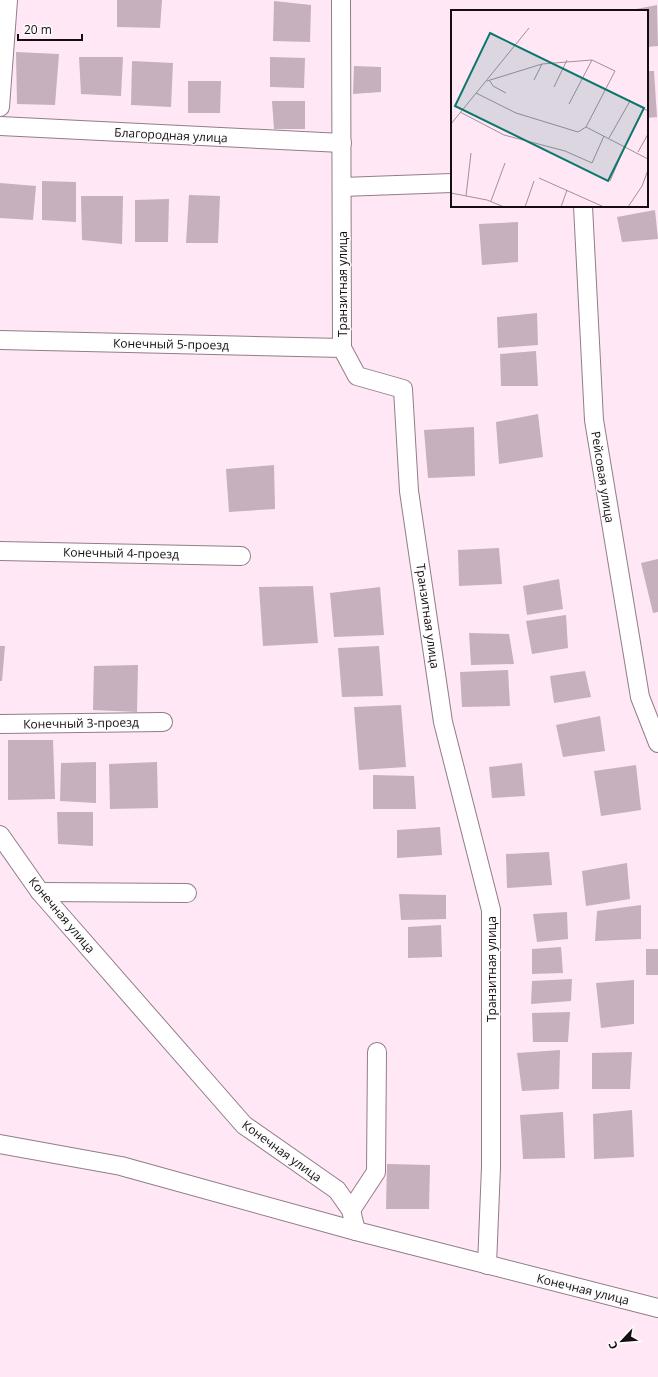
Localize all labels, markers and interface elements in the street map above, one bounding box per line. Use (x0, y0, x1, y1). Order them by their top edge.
inset map (451, 10, 648, 207)
scale bar (18, 16, 82, 42)
text: 20 m (24, 21, 52, 38)
street label: Благородная улица (114, 124, 228, 146)
street label: Транзитная улица (334, 231, 351, 337)
street label: Конечный 5-проезд (113, 334, 229, 354)
street label: Рейсовая улица (587, 430, 619, 524)
street label: Конечный 4-проезд (63, 543, 179, 563)
street label: Транзитная улица (412, 562, 444, 670)
street label: Конечный 3-проезд (23, 713, 139, 733)
street label: Конечная улица (25, 873, 99, 957)
street label: Транзитная улица (483, 916, 500, 1022)
street label: Конечная улица (239, 1116, 325, 1186)
street label: Конечная улица (535, 1269, 631, 1309)
north arrow (602, 1321, 642, 1361)
text: С (604, 1339, 621, 1352)

